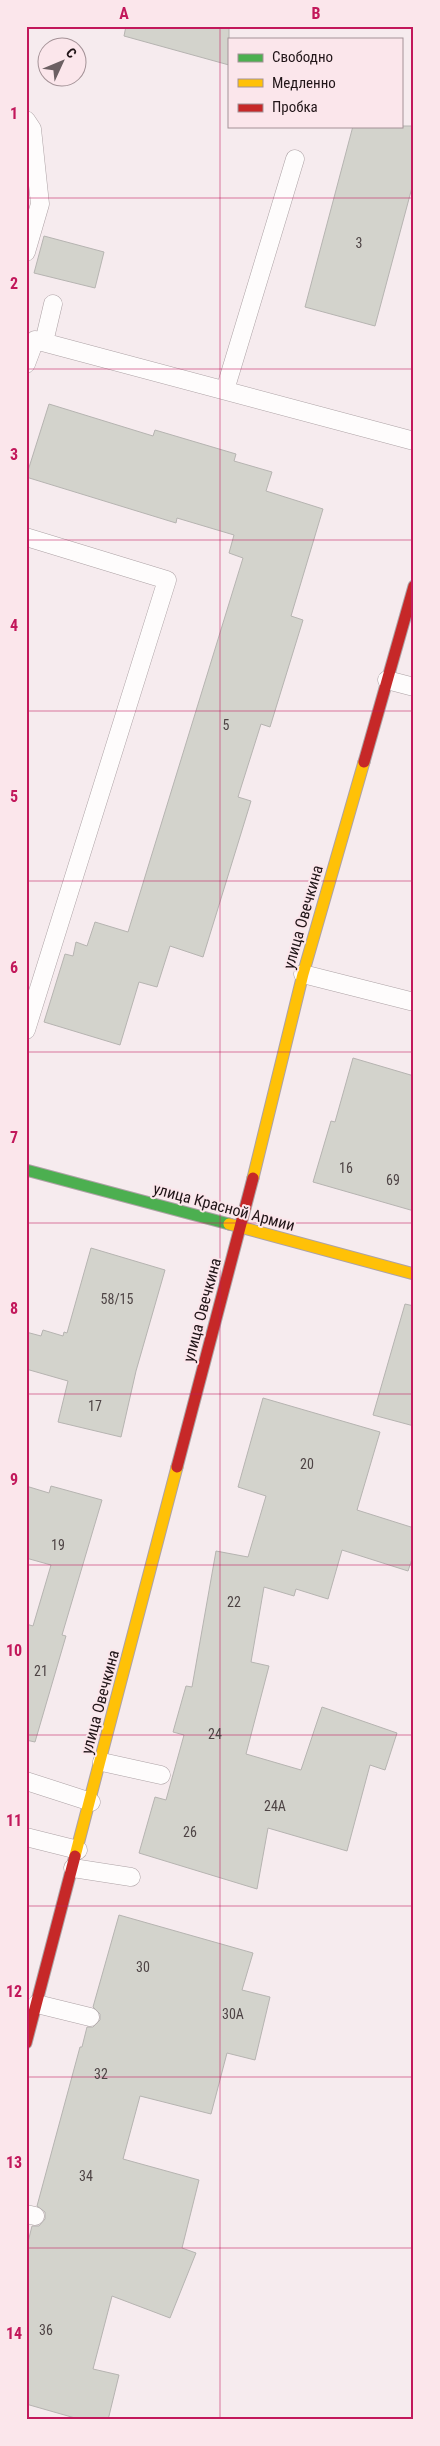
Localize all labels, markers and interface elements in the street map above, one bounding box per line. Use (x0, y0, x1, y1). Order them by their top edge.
text: A (119, 4, 129, 23)
text: B (312, 4, 321, 23)
north arrow (38, 38, 88, 88)
legend (228, 38, 402, 128)
text: С (63, 45, 80, 61)
text: Свободно (272, 48, 333, 66)
text: Медленно (272, 74, 336, 92)
text: Пробка (272, 98, 318, 116)
text: 1 (10, 104, 18, 123)
house number: 3 (356, 235, 362, 251)
text: 2 (10, 274, 18, 293)
text: 3 (10, 445, 18, 464)
text: 4 (10, 616, 18, 635)
house number: 5 (223, 717, 230, 733)
text: 5 (10, 787, 18, 806)
street label: улица Овечкина (279, 863, 327, 971)
text: 6 (10, 958, 18, 977)
text: 7 (10, 1128, 18, 1147)
house number: 16 (339, 1160, 353, 1176)
house number: 69 (386, 1172, 400, 1188)
street label: улица Красной Армии (151, 1179, 297, 1235)
street label: улица Овечкина (179, 1256, 225, 1364)
house number: 58/15 (101, 1291, 134, 1307)
text: 8 (10, 1299, 18, 1318)
house number: 17 (88, 1398, 102, 1414)
house number: 20 (300, 1456, 314, 1472)
text: 9 (10, 1470, 18, 1489)
house number: 19 (51, 1537, 65, 1553)
house number: 22 (227, 1594, 241, 1610)
text: 10 (6, 1641, 22, 1660)
street label: улица Овечкина (77, 1648, 123, 1756)
house number: 21 (34, 1663, 48, 1679)
house number: 24 (208, 1726, 222, 1742)
house number: 24А (264, 1798, 286, 1814)
text: 11 (6, 1811, 22, 1830)
house number: 26 (183, 1824, 197, 1840)
house number: 30 (136, 1959, 150, 1975)
text: 12 (6, 1982, 22, 2001)
house number: 30А (222, 2006, 244, 2022)
house number: 32 (94, 2066, 108, 2082)
text: 13 (6, 2153, 22, 2172)
house number: 34 (79, 2168, 93, 2184)
house number: 36 (39, 2322, 53, 2338)
text: 14 (6, 2324, 22, 2343)

